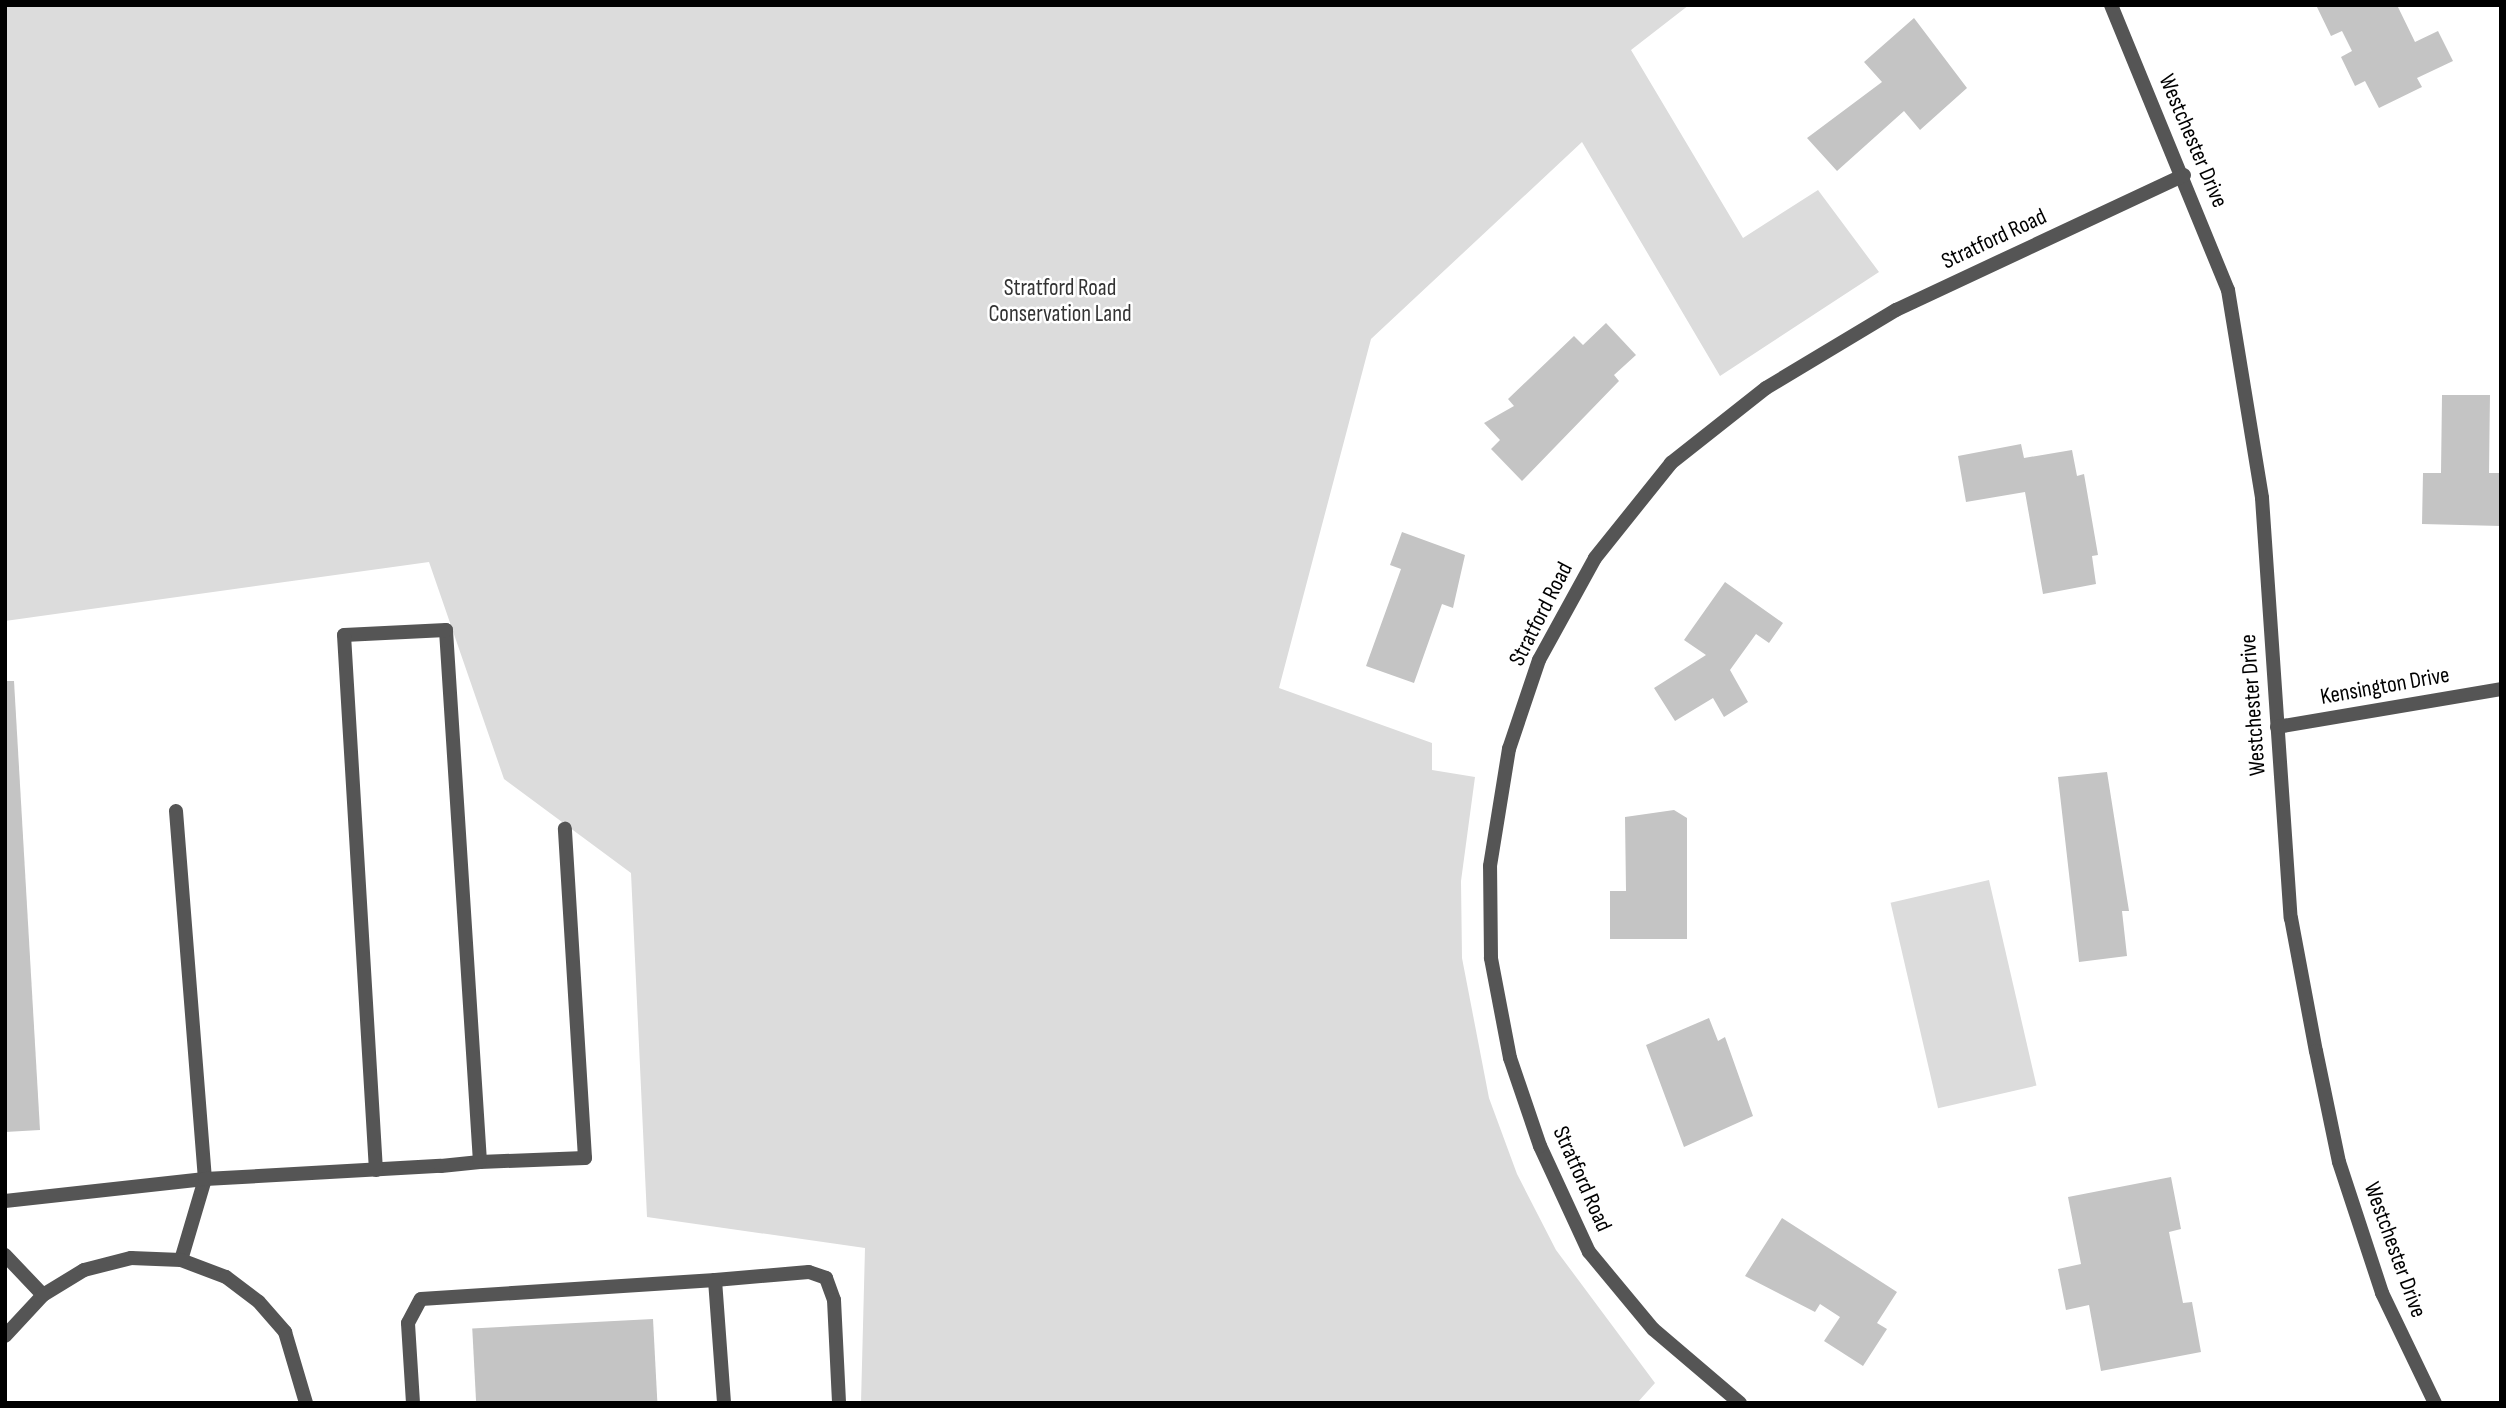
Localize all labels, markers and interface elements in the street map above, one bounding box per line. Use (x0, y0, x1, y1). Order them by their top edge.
street label: Westchester Drive (2153, 70, 2233, 212)
street label: Stratford Road (1937, 203, 2051, 275)
park label: Stratford Road Conservation Land (988, 274, 1132, 328)
street label: Stratford Road (1503, 558, 1579, 670)
street label: Westchester Drive (2234, 633, 2272, 777)
street label: Kensington Drive (2318, 661, 2452, 711)
street label: Stratford Road (1547, 1122, 1617, 1236)
street label: Westchester Drive (2358, 1179, 2432, 1321)

